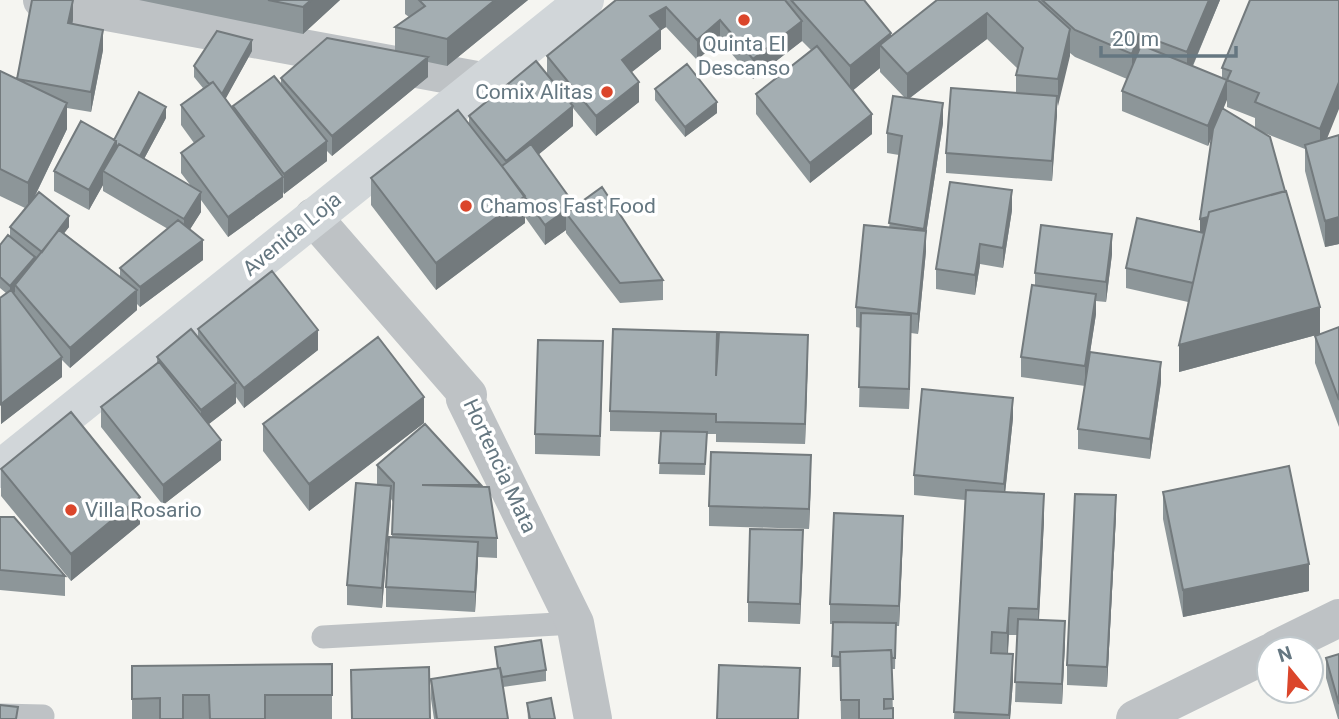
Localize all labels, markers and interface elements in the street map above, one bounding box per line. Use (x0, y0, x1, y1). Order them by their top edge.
marker: Quinta El Descanso (736, 12, 752, 28)
scale bar (1101, 14, 1236, 58)
text: 20 m (1112, 27, 1159, 51)
place label: Quinta El Descanso (698, 32, 790, 80)
place label: Comix Alitas (475, 80, 593, 104)
marker: Comix Alitas (599, 84, 615, 100)
street label: Avenida Loja (238, 187, 346, 281)
place label: Chamos Fast Food (480, 194, 656, 218)
marker: Chamos Fast Food (458, 198, 474, 214)
street label: Hortencia Mata (458, 395, 542, 537)
place label: Villa Rosario (85, 498, 202, 522)
marker: Villa Rosario (63, 502, 79, 518)
north arrow (1255, 635, 1325, 705)
text: N (1275, 641, 1295, 667)

